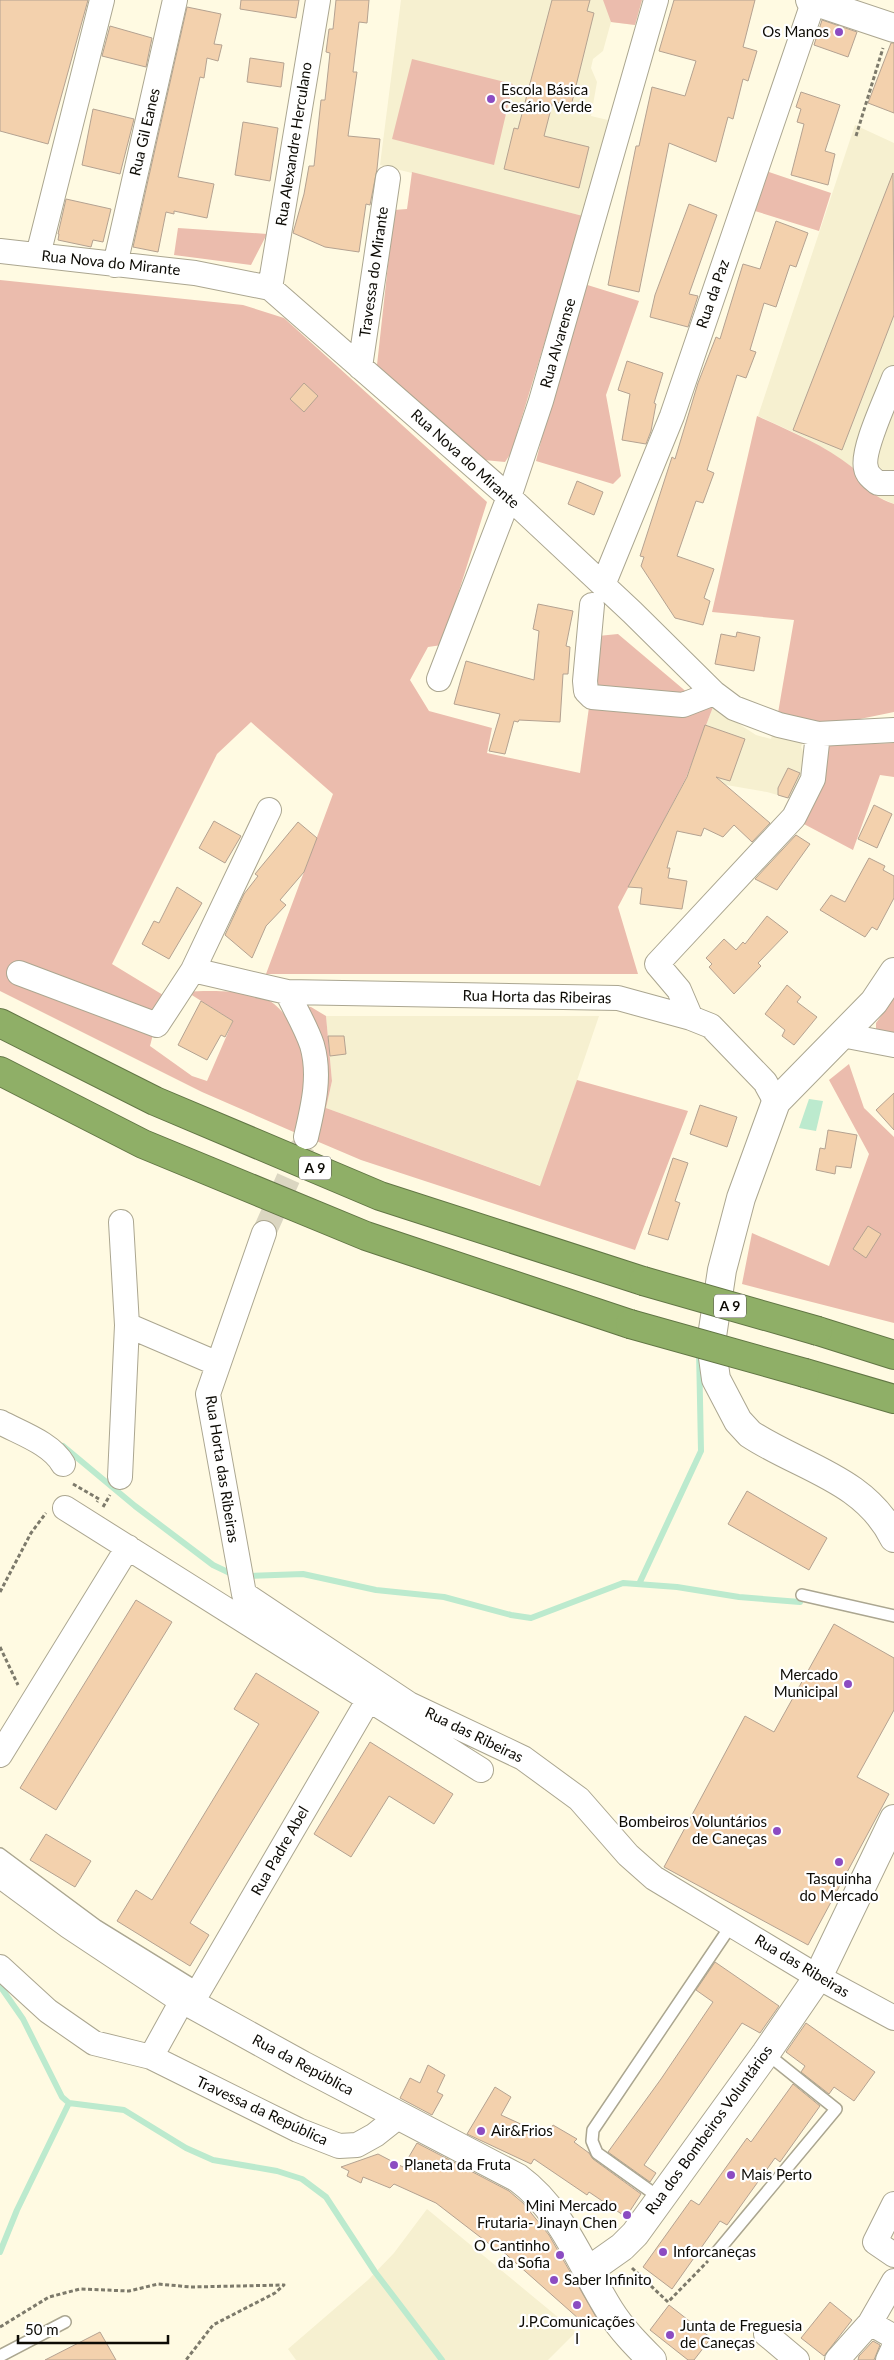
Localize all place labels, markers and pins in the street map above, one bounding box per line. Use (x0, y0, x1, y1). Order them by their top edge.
place label: Os Manos (762, 22, 829, 40)
marker: Os Manos (833, 26, 845, 38)
place label: Escola Básica Cesário Verde (501, 80, 592, 115)
marker: Escola Básica Cesário Verde (485, 93, 497, 105)
place label: Mercado Municipal (774, 1665, 838, 1700)
marker: Mercado Municipal (842, 1678, 854, 1690)
place label: Bombeiros Voluntários de Caneças (619, 1812, 767, 1847)
marker: Bombeiros Voluntários de Caneças (771, 1825, 783, 1837)
marker: Tasquinha do Mercado (833, 1856, 845, 1868)
place label: Tasquinha do Mercado (799, 1869, 879, 1904)
place label: Air&Frios (491, 2121, 553, 2139)
marker: Air&Frios (475, 2125, 487, 2137)
place label: Planeta da Fruta (404, 2155, 511, 2173)
marker: Planeta da Fruta (388, 2159, 400, 2171)
place label: Mais Perto (741, 2165, 812, 2183)
marker: Mais Perto (725, 2169, 737, 2181)
place label: Mini Mercado Frutaria- Jinayn Chen (477, 2196, 617, 2231)
marker: Mini Mercado Frutaria- Jinayn Chen (621, 2209, 633, 2221)
place label: O Cantinho da Sofia (474, 2236, 550, 2271)
place label: Inforcaneças (673, 2242, 756, 2260)
marker: Inforcaneças (657, 2246, 669, 2258)
marker: O Cantinho da Sofia (554, 2249, 566, 2261)
place label: Saber Infinito (564, 2270, 652, 2288)
marker: Saber Infinito (548, 2274, 560, 2286)
marker: J.P.Comunicações I (571, 2299, 583, 2311)
place label: J.P.Comunicações I (519, 2312, 635, 2347)
place label: Junta de Freguesia de Caneças (680, 2316, 802, 2351)
marker: Junta de Freguesia de Caneças (664, 2329, 676, 2341)

